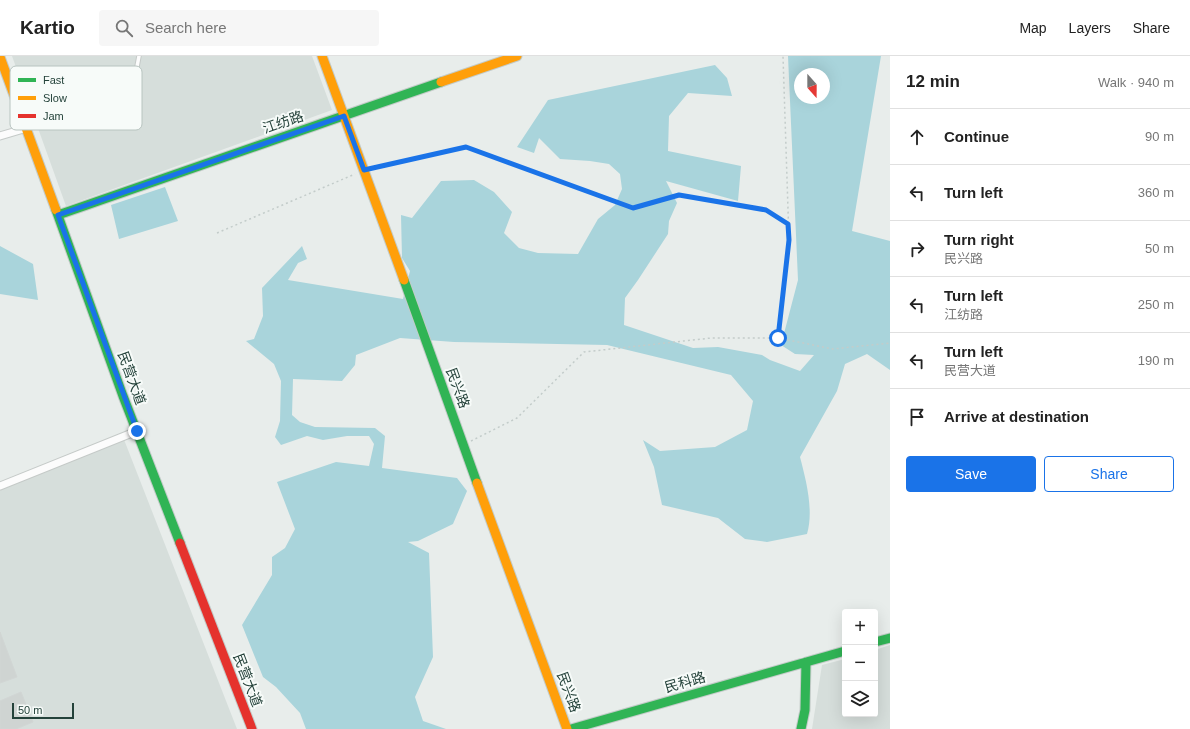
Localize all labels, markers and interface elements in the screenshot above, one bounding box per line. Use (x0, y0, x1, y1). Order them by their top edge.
search box (99, 10, 379, 46)
text: Kartio (20, 17, 75, 38)
icon: search (113, 17, 135, 39)
text: Search here (145, 19, 227, 36)
text: Map (1019, 20, 1047, 36)
text: Layers (1069, 20, 1111, 36)
text: Share (1133, 20, 1170, 36)
legend (10, 66, 142, 130)
north arrow (794, 68, 830, 104)
text: 12 min (906, 72, 960, 91)
text: Fast (43, 74, 64, 86)
text: Walk · 940 m (1098, 75, 1174, 90)
text: Slow (43, 92, 67, 104)
street label: 江纺路 (261, 108, 305, 136)
text: Jam (43, 110, 64, 122)
icon: ahead (906, 126, 928, 148)
text: Continue (944, 128, 1009, 145)
text: 90 m (1145, 129, 1174, 144)
icon: left (906, 182, 928, 204)
text: Turn left (944, 184, 1003, 201)
text: 360 m (1138, 185, 1174, 200)
text: Turn right (944, 231, 1014, 248)
icon: right (906, 238, 928, 260)
text: 50 m (1145, 241, 1174, 256)
text: 民兴路 (944, 251, 983, 266)
text: Turn left (944, 287, 1003, 304)
icon: left (906, 294, 928, 316)
text: 250 m (1138, 297, 1174, 312)
text: 江纺路 (944, 307, 983, 322)
route start (769, 329, 787, 347)
text: Turn left (944, 343, 1003, 360)
street label: 民营大道 (115, 349, 149, 407)
icon: left (906, 350, 928, 372)
text: 190 m (1138, 353, 1174, 368)
text: 民营大道 (944, 363, 996, 378)
street label: 民兴路 (443, 366, 473, 410)
icon: arrive (906, 406, 928, 428)
text: Arrive at destination (944, 408, 1089, 425)
route end (128, 422, 146, 440)
button: Save (906, 456, 1036, 492)
button: Share (1044, 456, 1174, 492)
map controls (842, 609, 878, 717)
button: + (842, 609, 878, 645)
button: − (842, 645, 878, 681)
street label: 民营大道 (230, 651, 266, 709)
street label: 民科路 (663, 669, 707, 695)
street label: 民兴路 (554, 670, 584, 714)
button: layers (842, 681, 878, 717)
scale bar (12, 701, 74, 720)
text: 50 m (18, 704, 42, 716)

